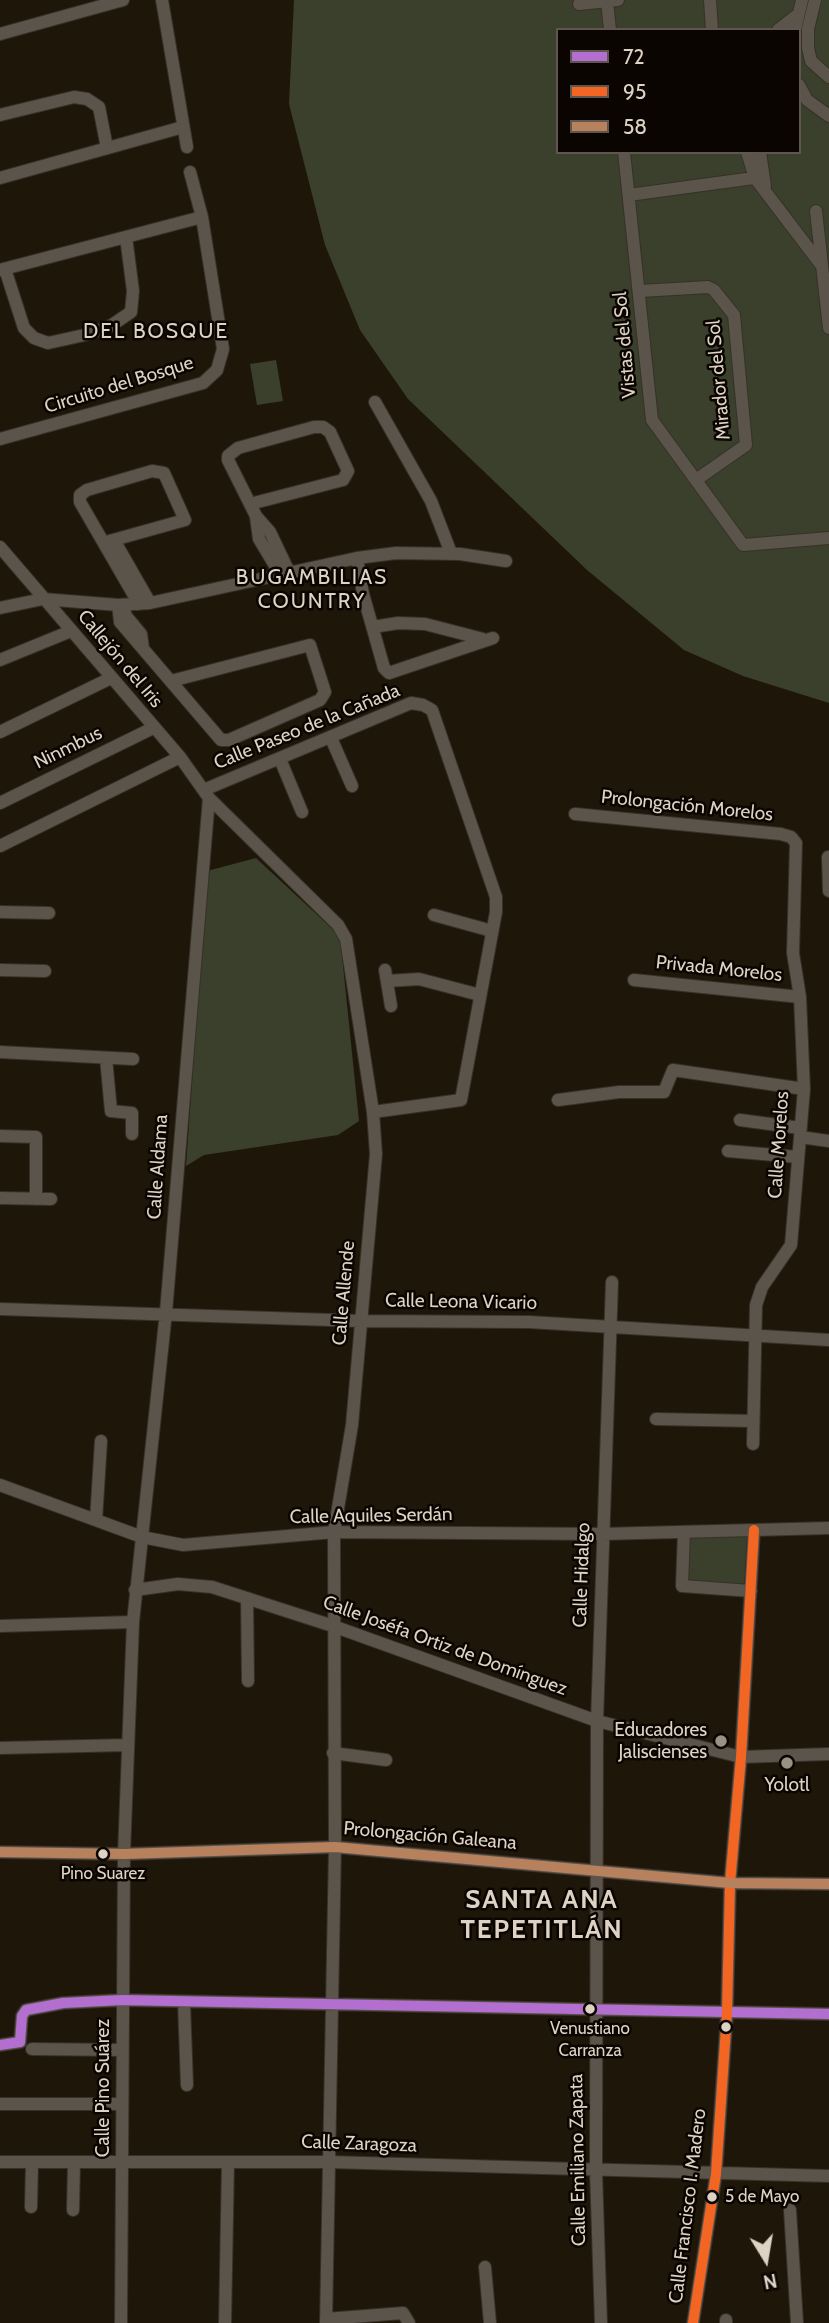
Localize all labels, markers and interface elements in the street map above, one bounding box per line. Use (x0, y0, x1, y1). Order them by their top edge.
legend (556, 28, 801, 154)
text: 72 (623, 44, 645, 69)
text: 95 (623, 79, 646, 104)
text: 58 (623, 114, 647, 139)
street label: Vistas del Sol (609, 291, 641, 399)
district label: DEL BOSQUE (84, 319, 228, 345)
street label: Mirador del Sol (702, 319, 736, 441)
street label: Circuito del Bosque (42, 351, 196, 419)
district label: BUGAMBILIAS COUNTRY (237, 565, 387, 615)
street label: Callejón del Iris (73, 606, 167, 712)
street label: Calle Paseo de la Cañada (211, 679, 403, 775)
street label: Ninmbus (30, 722, 106, 774)
street label: Prolongación Morelos (600, 786, 774, 826)
street label: Privada Morelos (655, 951, 783, 987)
street label: Calle Morelos (764, 1091, 794, 1199)
street label: Calle Aldama (143, 1114, 173, 1220)
street label: Calle Allende (328, 1240, 360, 1346)
street label: Calle Leona Vicario (385, 1289, 537, 1315)
street label: Calle Aquiles Serdán (289, 1503, 453, 1529)
street label: Calle Hidalgo (569, 1522, 595, 1628)
street label: Calle Joséfa Ortiz de Domínguez (320, 1591, 570, 1701)
place label: Educadores Jaliscienses (614, 1719, 707, 1763)
marker: Educadores Jaliscienses (713, 1733, 729, 1749)
marker: Yolotl (779, 1755, 795, 1771)
place label: Yolotl (764, 1774, 810, 1796)
street label: Prolongación Galeana (342, 1817, 518, 1855)
marker: Pino Suarez (96, 1847, 110, 1861)
place label: Pino Suarez (61, 1864, 145, 1884)
district label: SANTA ANA TEPETITLÁN (462, 1884, 622, 1946)
marker: Venustiano Carranza (583, 2002, 597, 2016)
street label: Calle Pino Suárez (92, 2019, 114, 2157)
place label: Venustiano Carranza (550, 2019, 630, 2059)
unlabelled marker (719, 2020, 733, 2034)
street label: Calle Emiliano Zapata (565, 2074, 591, 2246)
street label: Calle Francisco I. Madero (665, 2107, 711, 2305)
street label: Calle Zaragoza (301, 2131, 417, 2157)
place label: 5 de Mayo (725, 2187, 799, 2207)
marker: 5 de Mayo (705, 2190, 719, 2204)
north arrow (731, 2225, 801, 2295)
text: N (761, 2269, 779, 2294)

